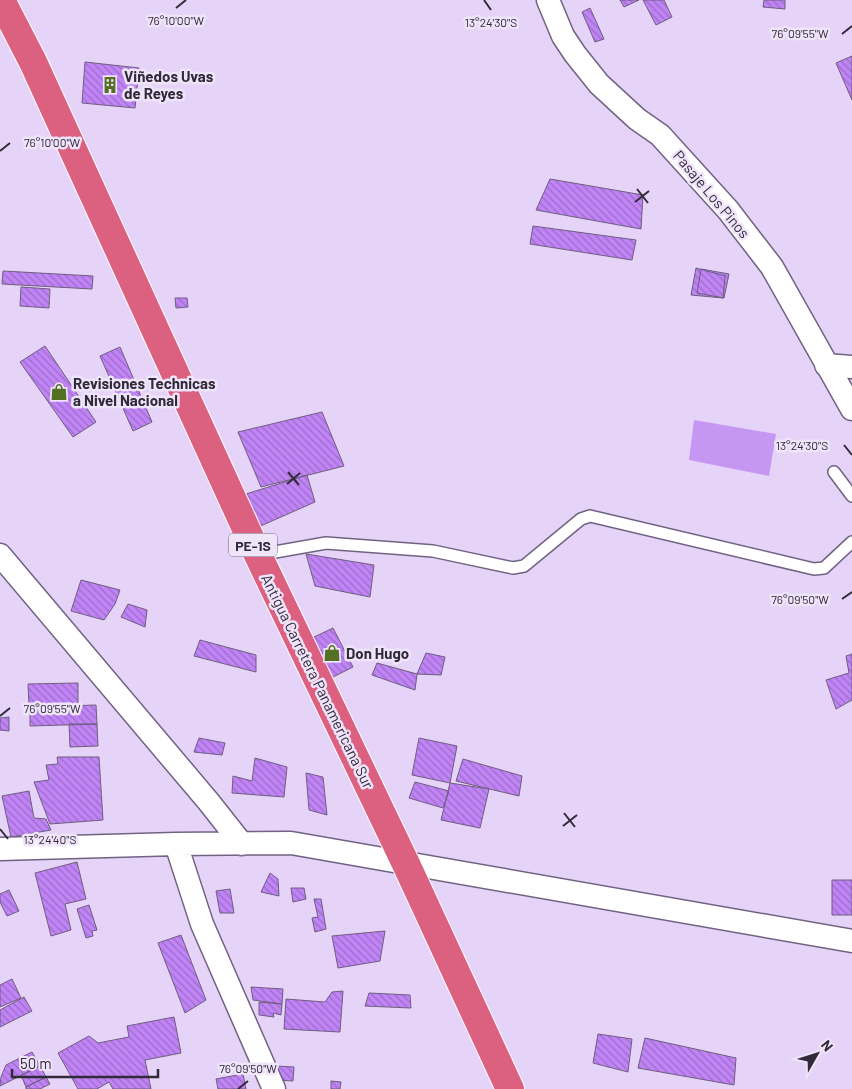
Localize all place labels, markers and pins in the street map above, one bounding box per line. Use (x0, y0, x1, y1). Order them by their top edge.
place label: Viñedos Uvas de Reyes (124, 67, 214, 102)
building icon: Viñedos Uvas de Reyes (100, 75, 120, 95)
place label: Revisiones Technicas a Nivel Nacional (73, 374, 216, 409)
shop icon: Revisiones Technicas a Nivel Nacional (49, 382, 69, 402)
shop icon: Don Hugo (322, 643, 342, 663)
place label: Don Hugo (346, 644, 409, 662)

